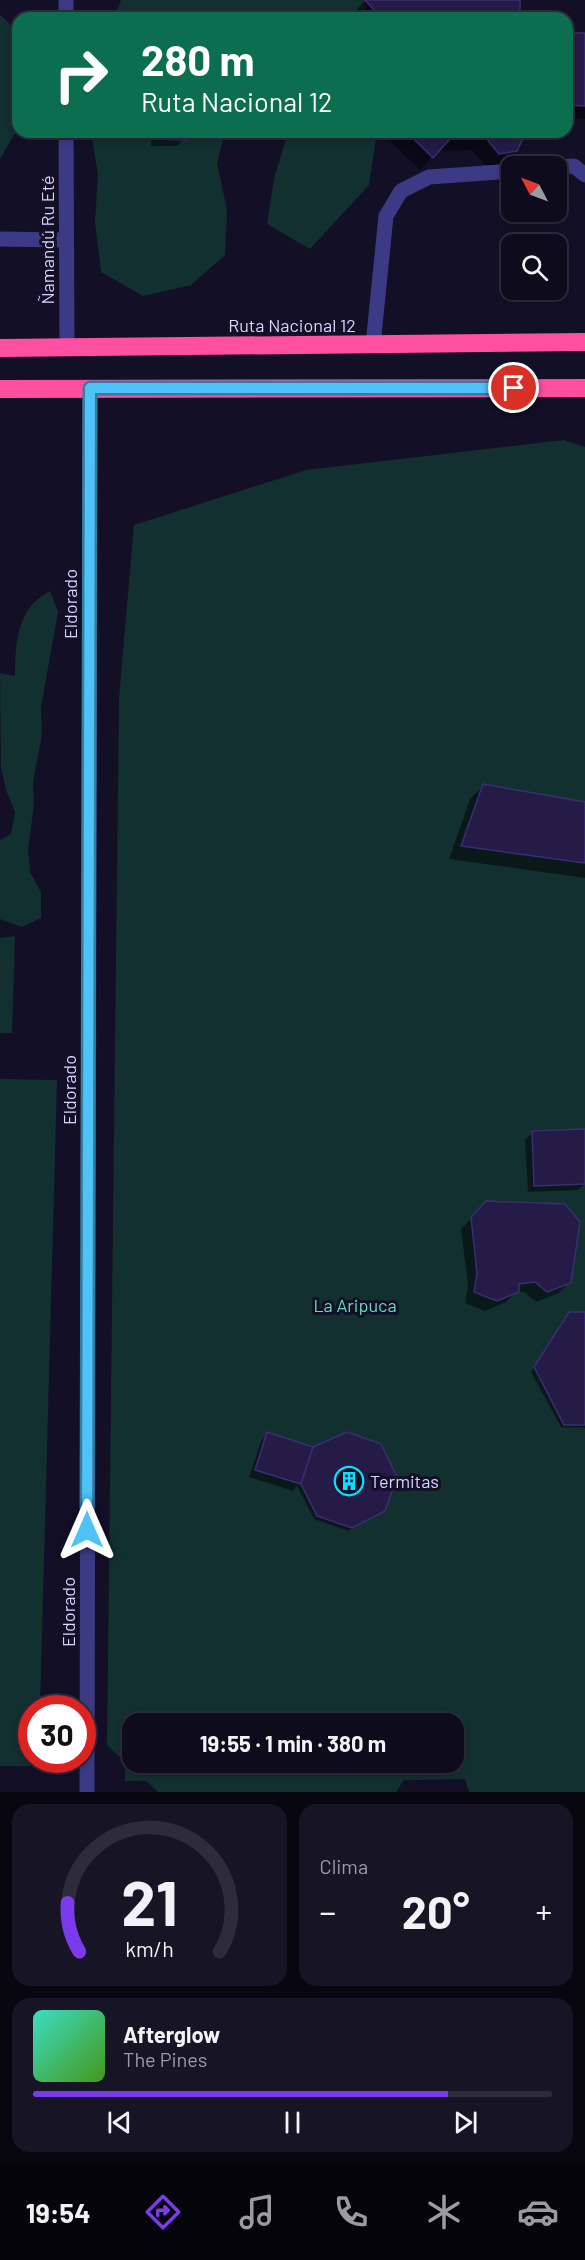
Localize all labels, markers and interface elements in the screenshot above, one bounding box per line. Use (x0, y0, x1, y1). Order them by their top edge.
text: 280 m (141, 34, 255, 84)
icon: right (42, 36, 120, 114)
text: Ruta Nacional 12 (141, 85, 333, 117)
north arrow (501, 156, 567, 222)
map controls (501, 156, 567, 300)
street label: Ñamandú Ru Eté (36, 175, 58, 305)
button: search (501, 234, 567, 300)
street label: Ruta Nacional 12 (228, 314, 356, 336)
pin (488, 362, 539, 413)
icon: arrive (497, 371, 530, 404)
street label: Eldorado (59, 569, 81, 639)
street label: Eldorado (58, 1055, 80, 1125)
park label: La Aripuca (313, 1294, 397, 1316)
building icon: Termitas (333, 1465, 365, 1497)
place label: Termitas (370, 1470, 439, 1492)
position arrow (55, 1498, 119, 1562)
street label: Eldorado (57, 1577, 79, 1647)
speed limit sign: 30 (18, 1695, 96, 1773)
text: 19:55 · 1 min · 380 m (200, 1730, 386, 1756)
text: Clima (320, 1854, 368, 1878)
text: 21 (121, 1864, 178, 1938)
text: 20° (402, 1884, 470, 1938)
text: − (320, 1891, 336, 1931)
text: + (536, 1891, 552, 1931)
text: km/h (125, 1936, 174, 1961)
text: Afterglow (123, 2021, 220, 2047)
text: The Pines (123, 2047, 207, 2071)
icon: previous (103, 2106, 136, 2139)
icon: pause (276, 2106, 309, 2139)
icon: next (449, 2106, 482, 2139)
icon: directions (142, 2191, 184, 2233)
icon: music (236, 2191, 278, 2233)
icon: phone (330, 2191, 372, 2233)
icon: climate (423, 2191, 465, 2233)
icon: car (517, 2191, 559, 2233)
text: 19:54 (26, 2196, 90, 2228)

